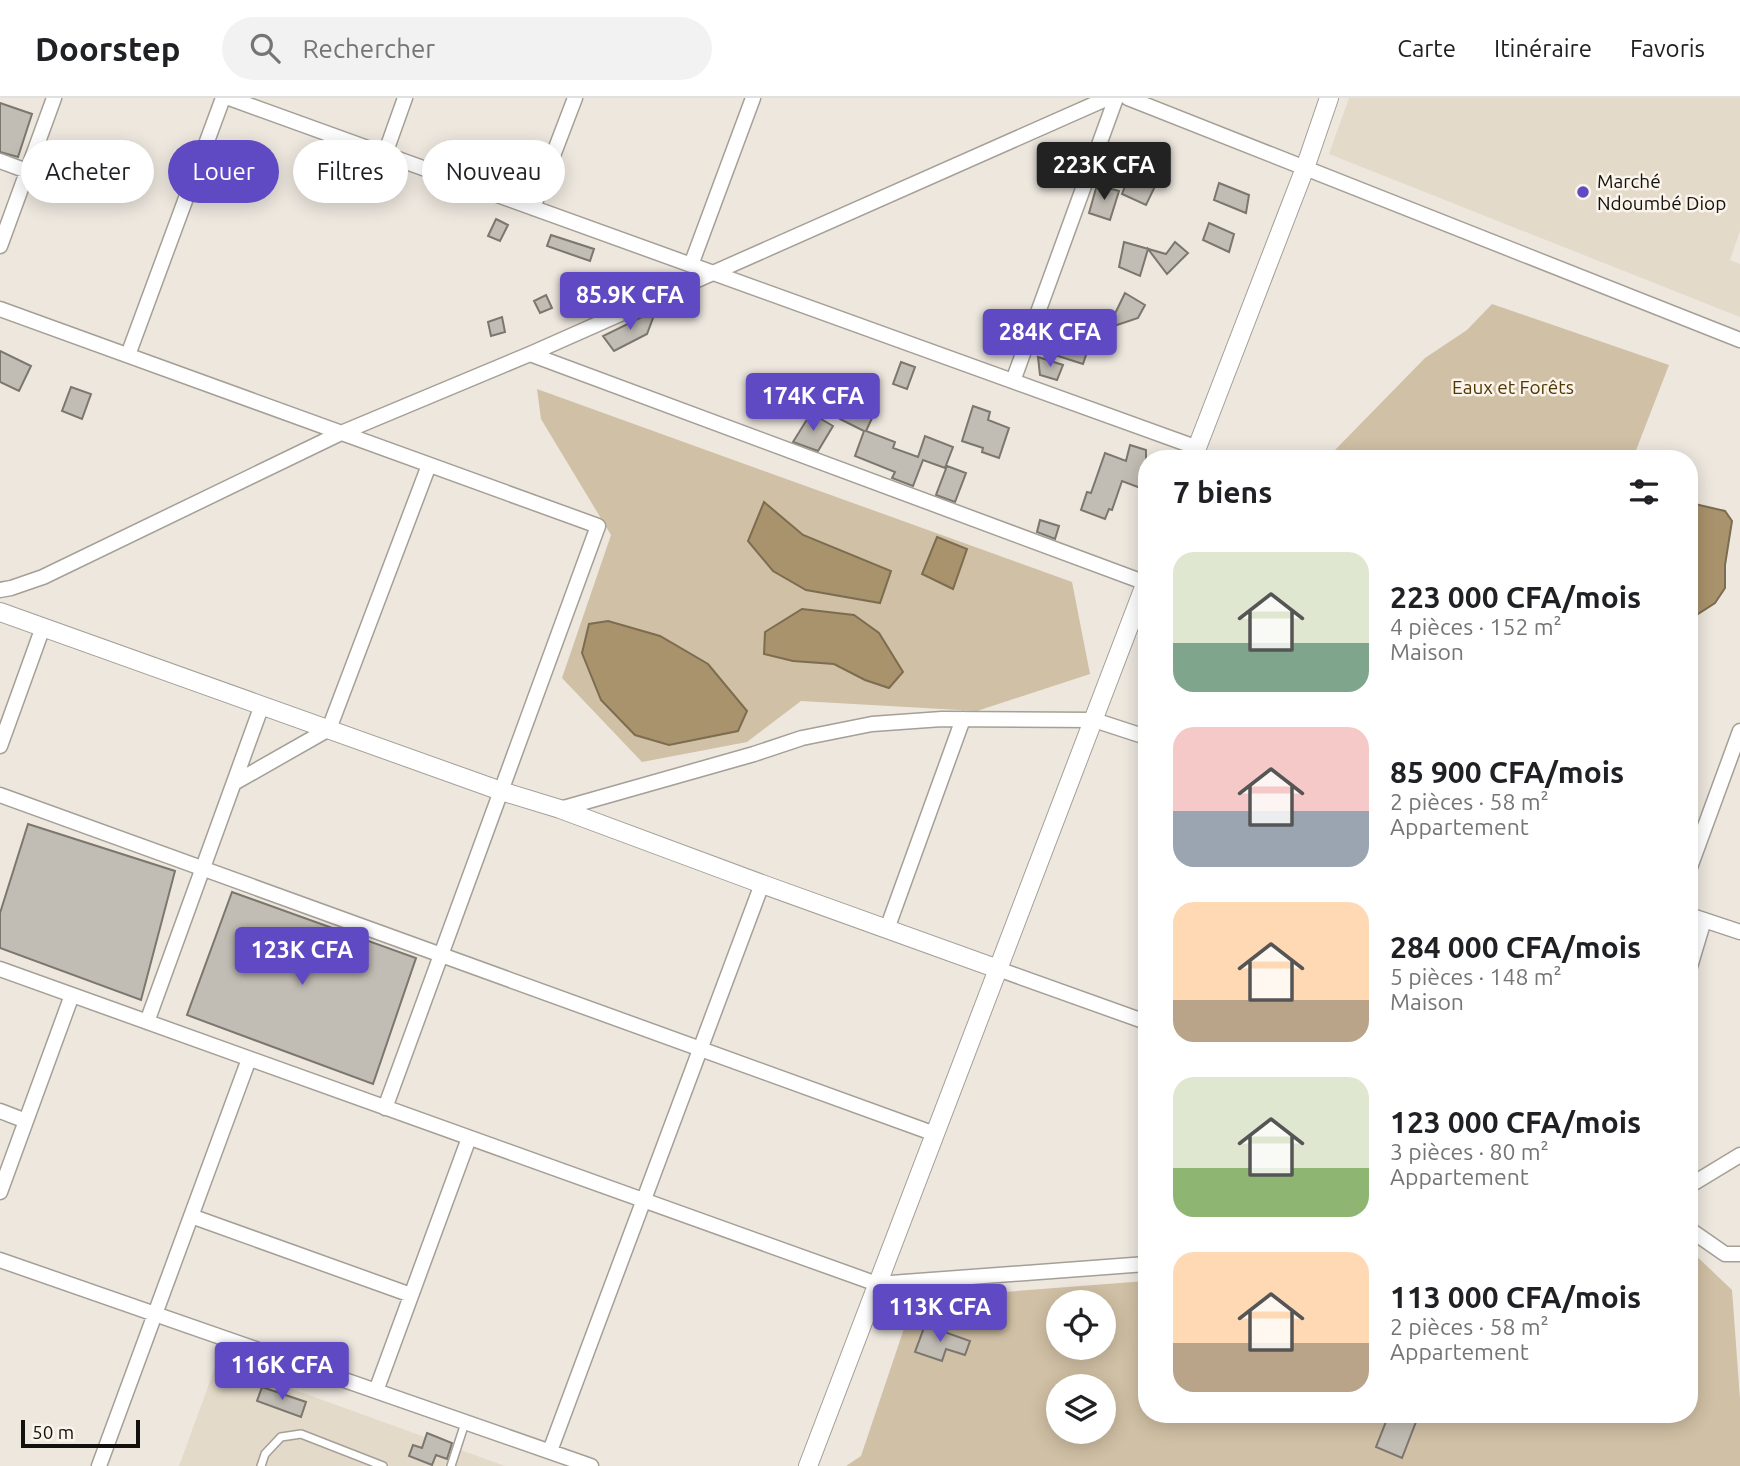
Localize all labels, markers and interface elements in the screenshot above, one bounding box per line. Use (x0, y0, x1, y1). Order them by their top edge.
search box (222, 17, 712, 80)
icon: search (246, 29, 284, 67)
text: Doorstep (35, 30, 180, 67)
text: Rechercher (302, 34, 435, 63)
text: Carte (1397, 35, 1456, 62)
text: Itinéraire (1494, 35, 1592, 62)
text: Favoris (1630, 35, 1705, 62)
chip: Acheter (21, 140, 154, 203)
chip: Louer (168, 140, 279, 203)
chip: Filtres (293, 140, 408, 203)
chip: Nouveau (422, 140, 565, 203)
pin: 223K CFA (1032, 142, 1176, 202)
text: 223K CFA (1053, 152, 1155, 177)
place label: Marché Ndoumbé Diop (1597, 170, 1726, 214)
marker: Marché Ndoumbé Diop (1575, 184, 1591, 200)
pin: 85.9K CFA (550, 272, 710, 332)
text: 85.9K CFA (576, 282, 684, 307)
pin: 284K CFA (978, 310, 1122, 369)
text: 284K CFA (999, 319, 1101, 344)
pin: 174K CFA (741, 374, 885, 433)
park label: Eaux et Forêts (1452, 376, 1574, 398)
text: 174K CFA (762, 383, 864, 408)
icon: filters (1625, 473, 1663, 511)
text: 7 biens (1173, 475, 1272, 509)
icon: home (1229, 580, 1313, 664)
text: 223 000 CFA/mois (1390, 580, 1641, 614)
text: 4 pièces · 152 m² (1390, 614, 1562, 639)
text: Maison (1390, 639, 1464, 664)
icon: home (1229, 755, 1313, 839)
text: 85 900 CFA/mois (1390, 755, 1624, 789)
text: 2 pièces · 58 m² (1390, 789, 1549, 814)
text: Appartement (1390, 814, 1529, 839)
pin: 123K CFA (230, 928, 374, 987)
icon: home (1229, 930, 1313, 1014)
text: 284 000 CFA/mois (1390, 930, 1641, 964)
text: 123K CFA (251, 937, 353, 962)
text: 5 pièces · 148 m² (1390, 964, 1562, 989)
text: Maison (1390, 989, 1464, 1014)
icon: home (1229, 1105, 1313, 1189)
text: 123 000 CFA/mois (1390, 1105, 1641, 1139)
text: 3 pièces · 80 m² (1390, 1139, 1549, 1164)
text: Appartement (1390, 1164, 1529, 1189)
icon: home (1229, 1280, 1313, 1364)
text: 113 000 CFA/mois (1390, 1280, 1641, 1314)
pin: 113K CFA (868, 1284, 1012, 1344)
map controls (1046, 1290, 1116, 1444)
button: locate (1046, 1290, 1116, 1360)
text: 113K CFA (889, 1294, 991, 1319)
text: 2 pièces · 58 m² (1390, 1314, 1549, 1339)
text: Appartement (1390, 1339, 1529, 1364)
pin: 116K CFA (210, 1342, 354, 1402)
text: 116K CFA (231, 1352, 333, 1377)
button: layers (1046, 1374, 1116, 1444)
scale bar (21, 1417, 140, 1449)
text: 50 m (32, 1421, 74, 1443)

